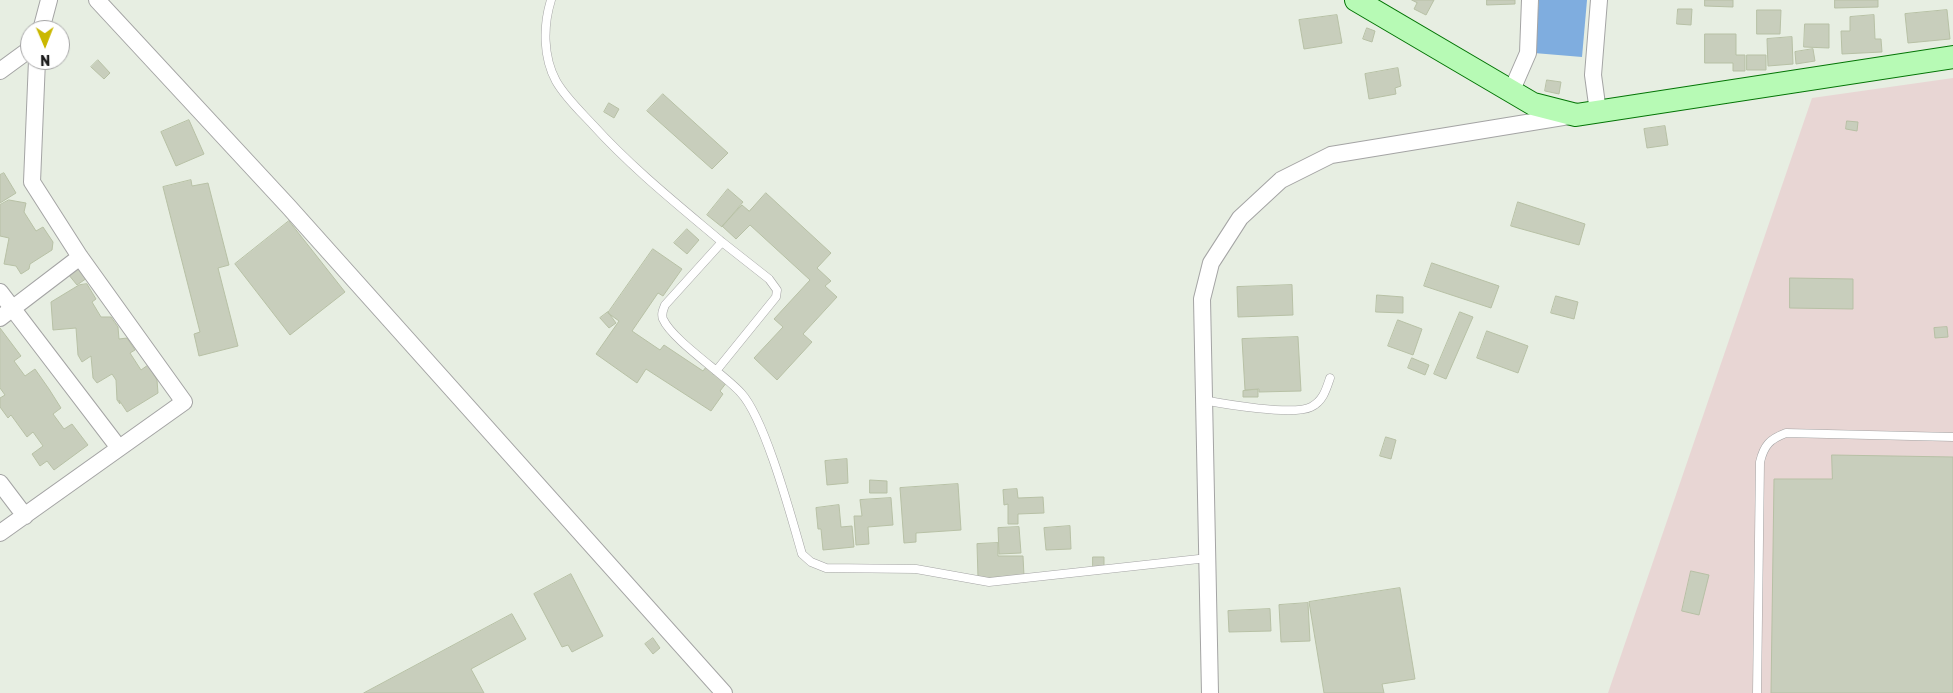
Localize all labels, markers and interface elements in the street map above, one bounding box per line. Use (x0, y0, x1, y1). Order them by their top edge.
north arrow (20, 20, 70, 70)
text: N (40, 51, 50, 68)

